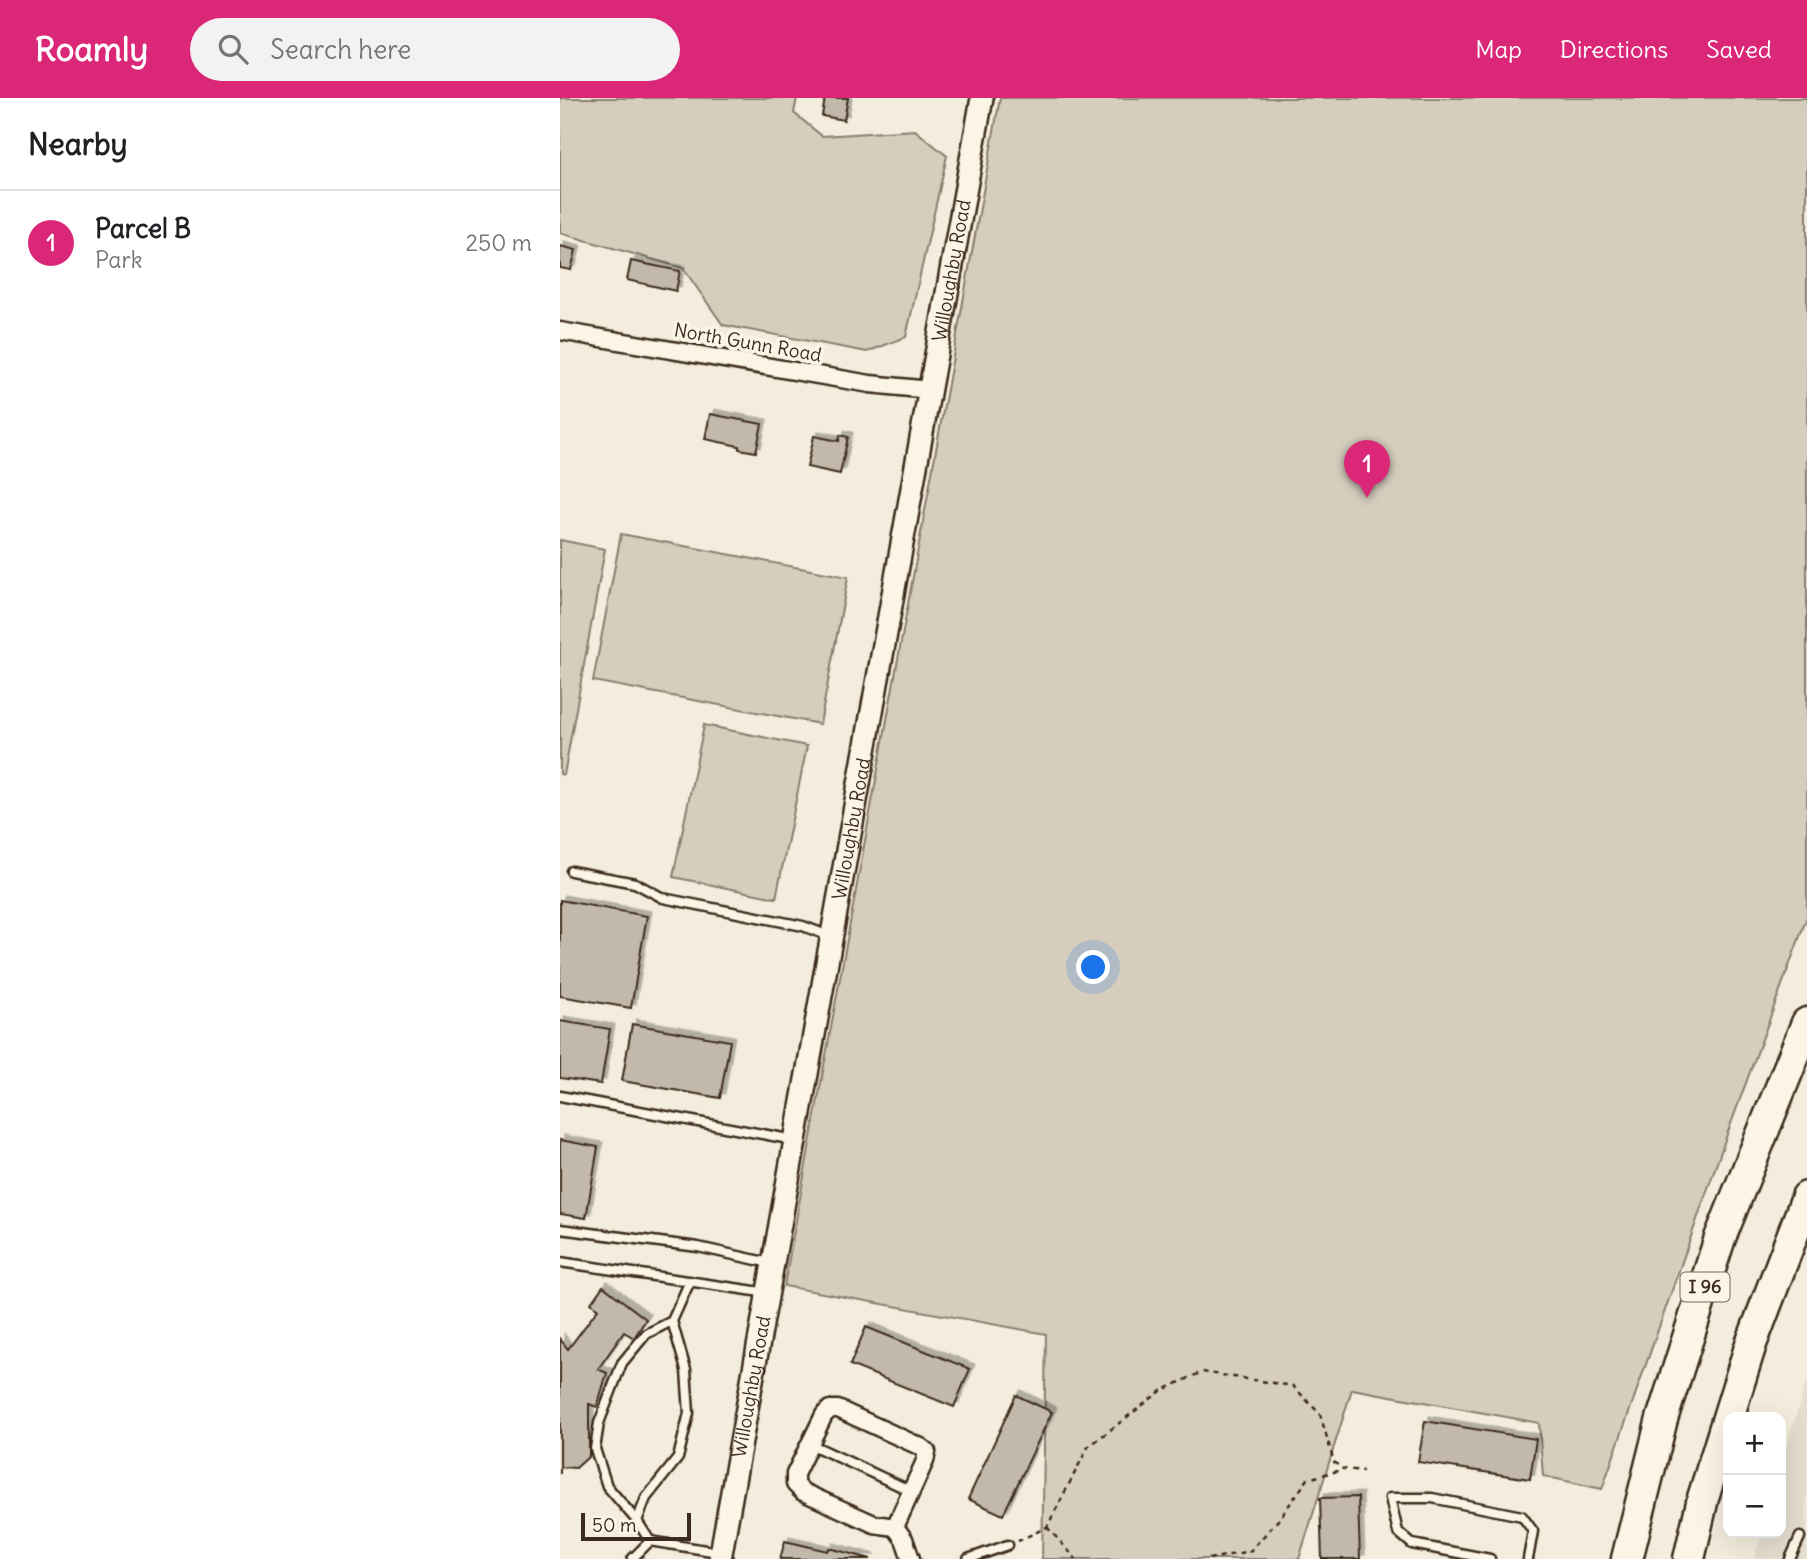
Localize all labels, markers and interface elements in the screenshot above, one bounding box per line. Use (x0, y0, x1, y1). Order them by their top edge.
search box (190, 18, 680, 81)
text: Roamly (35, 28, 148, 70)
icon: search (214, 30, 252, 68)
text: Search here (270, 33, 411, 66)
text: Map (1475, 34, 1522, 64)
text: Directions (1560, 34, 1668, 64)
text: Saved (1706, 34, 1772, 64)
text: Nearby (28, 125, 128, 163)
street label: Willoughby Road (927, 198, 976, 343)
text: Parcel B (95, 212, 191, 245)
text: 1 (46, 228, 56, 257)
text: 250 m (465, 228, 532, 257)
text: Park (95, 245, 143, 274)
street label: North Gunn Road (672, 317, 824, 367)
pin: 1 (1344, 440, 1390, 498)
street label: Willoughby Road (826, 756, 875, 902)
your location (1076, 950, 1110, 984)
road number: I 96 (1680, 1272, 1730, 1302)
street label: Willoughby Road (726, 1314, 775, 1460)
map controls (1723, 1412, 1786, 1538)
button: + (1723, 1412, 1786, 1475)
button: − (1723, 1475, 1786, 1538)
scale bar (581, 1510, 691, 1542)
text: 50 m (592, 1513, 637, 1537)

